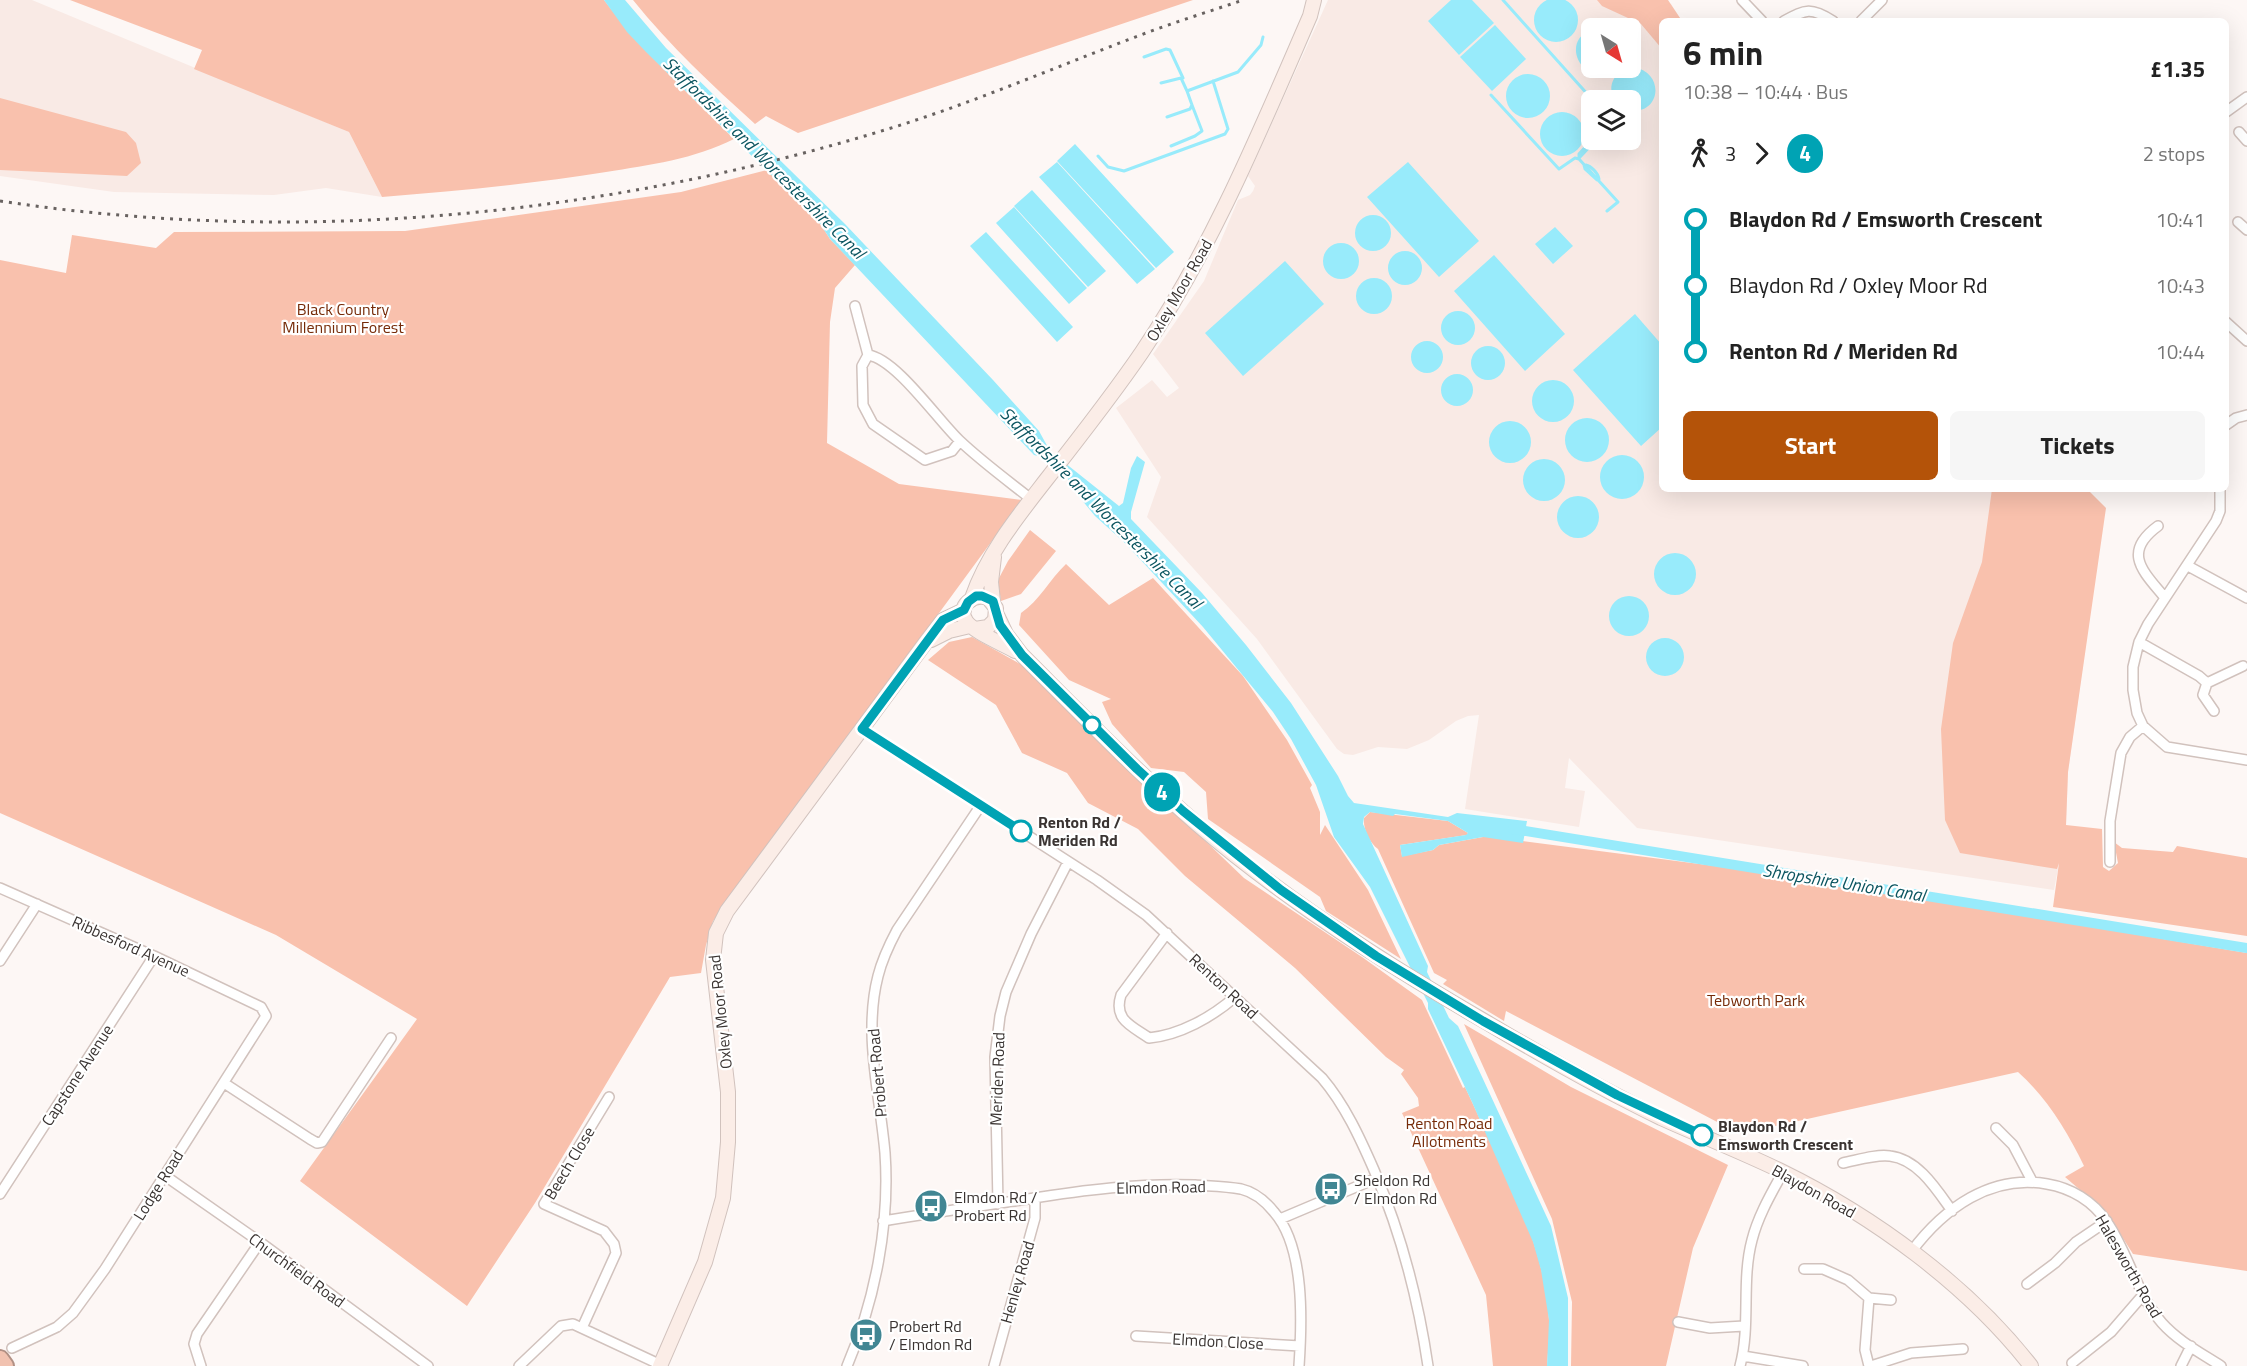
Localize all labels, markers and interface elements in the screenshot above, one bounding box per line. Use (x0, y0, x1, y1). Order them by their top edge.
north arrow (1581, 18, 1641, 78)
map controls (1581, 18, 1641, 150)
text: 6 min (1683, 28, 1763, 78)
water label: Staffordshire and Worcestershire Canal (657, 50, 873, 267)
text: £1.35 (2150, 52, 2205, 86)
text: 10:38 – 10:44 · Bus (1683, 76, 1848, 107)
button: layers (1581, 90, 1641, 150)
icon: walk (1683, 137, 1716, 170)
icon: forward (1745, 137, 1778, 170)
text: 4 (1799, 137, 1811, 169)
text: 3 (1725, 138, 1736, 169)
text: 2 stops (2143, 138, 2205, 169)
text: Blaydon Rd / Emsworth Crescent (1729, 202, 2042, 236)
text: 10:41 (2156, 204, 2205, 235)
street label: Oxley Moor Road (1140, 234, 1218, 346)
text: Blaydon Rd / Oxley Moor Rd (1729, 268, 1988, 302)
text: 10:43 (2156, 270, 2205, 301)
park label: Black Country Millennium Forest (282, 297, 404, 339)
text: Renton Rd / Meriden Rd (1729, 334, 1958, 368)
text: 10:44 (2156, 336, 2205, 367)
water label: Staffordshire and Worcestershire Canal (994, 400, 1210, 617)
button: Start (1683, 411, 1938, 480)
button: Tickets (1950, 411, 2205, 480)
unlabelled marker (1083, 716, 1101, 734)
line badge: 4 (1142, 772, 1182, 812)
text: 4 (1156, 776, 1168, 808)
place label: Renton Rd / Meriden Rd (1038, 810, 1121, 852)
marker: Renton Rd / Meriden Rd (1010, 820, 1032, 842)
water label: Shropshire Union Canal (1761, 856, 1929, 909)
street label: Ribbesford Avenue (68, 909, 194, 983)
street label: Renton Road (1184, 948, 1264, 1024)
street label: Oxley Moor Road (702, 954, 738, 1070)
park label: Tebworth Park (1707, 988, 1805, 1012)
street label: Capstone Avenue (35, 1019, 119, 1131)
street label: Probert Road (861, 1028, 893, 1118)
street label: Meriden Road (983, 1032, 1011, 1126)
park label: Renton Road Allotments (1405, 1111, 1493, 1153)
place label: Blaydon Rd / Emsworth Crescent (1718, 1114, 1853, 1156)
street label: Beech Close (538, 1122, 600, 1204)
marker: Blaydon Rd / Emsworth Crescent (1691, 1124, 1713, 1146)
street label: Lodge Road (127, 1145, 189, 1225)
street label: Blaydon Road (1768, 1158, 1860, 1224)
place label: Sheldon Rd / Elmdon Rd (1354, 1168, 1437, 1210)
bus stop icon: Sheldon Rd / Elmdon Rd (1313, 1171, 1349, 1207)
street label: Elmdon Road (1116, 1174, 1206, 1200)
place label: Elmdon Rd / Probert Rd (954, 1185, 1038, 1227)
bus stop icon: Elmdon Rd / Probert Rd (913, 1188, 949, 1224)
street label: Halesworth Road (2089, 1210, 2169, 1322)
street label: Churchfield Road (244, 1227, 350, 1313)
street label: Henley Road (994, 1238, 1040, 1326)
place label: Probert Rd / Elmdon Rd (889, 1314, 972, 1356)
bus stop icon: Probert Rd / Elmdon Rd (848, 1317, 884, 1353)
street label: Elmdon Close (1172, 1327, 1264, 1355)

